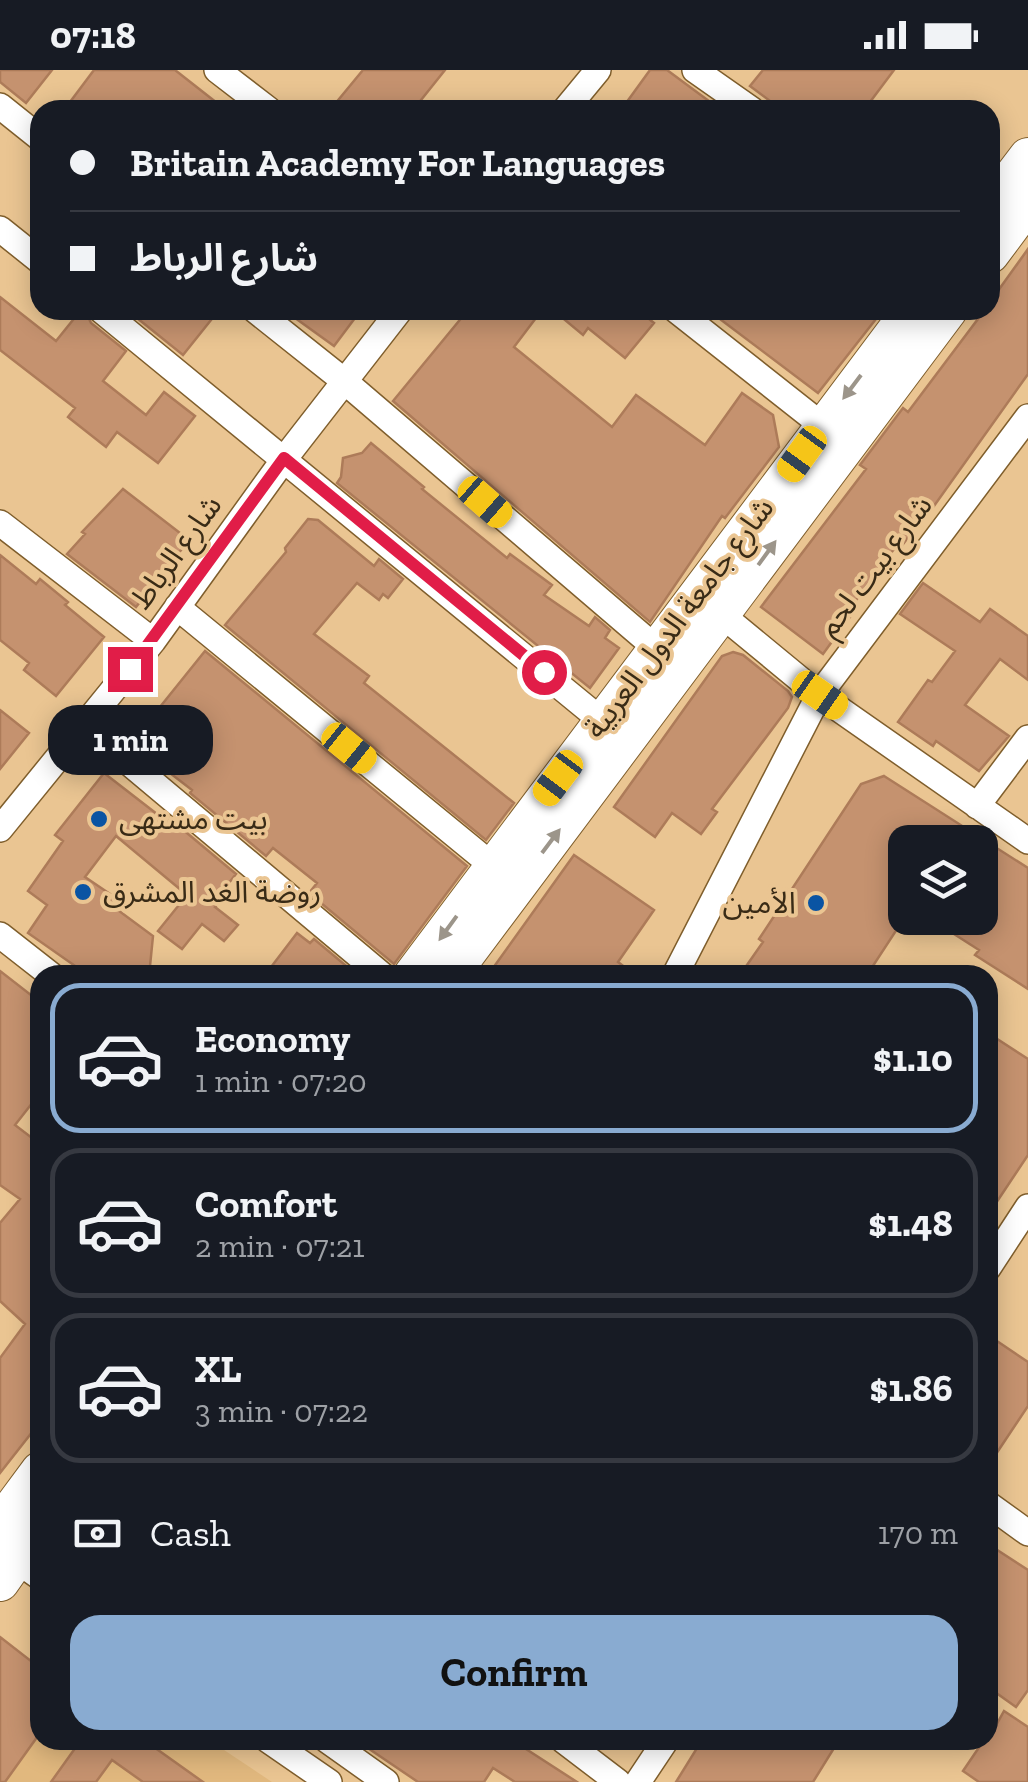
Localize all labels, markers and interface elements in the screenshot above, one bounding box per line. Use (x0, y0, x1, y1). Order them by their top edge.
text: 07:18 (50, 12, 136, 58)
text: Britain Academy For Languages (130, 140, 665, 186)
text: شارع الرباط (130, 235, 318, 281)
one-way arrow (842, 374, 863, 400)
car (772, 421, 832, 487)
car (453, 471, 517, 533)
street label: شارع الرباط (123, 488, 232, 618)
street label: شارع بيت لحم (810, 488, 944, 647)
street label: شارع جامعة الدول العربية (577, 491, 784, 748)
one-way arrow (756, 540, 776, 566)
route end (108, 647, 153, 692)
route start (522, 650, 567, 695)
car (787, 666, 853, 724)
callout: 1 min (48, 704, 212, 774)
car (316, 717, 382, 779)
text: 1 min (93, 721, 168, 759)
car (528, 745, 588, 811)
place label: بيت مشتهى (119, 801, 268, 837)
marker: بيت مشتهى (88, 808, 110, 830)
map controls (888, 825, 998, 935)
button: layers (888, 825, 998, 935)
one-way arrow (540, 828, 560, 854)
place label: روضة الغد المشرق (103, 874, 321, 910)
marker: روضة الغد المشرق (72, 881, 94, 903)
place label: الأمين (723, 885, 796, 921)
marker: الأمين (805, 892, 827, 914)
one-way arrow (438, 914, 458, 941)
icon: car (75, 1013, 165, 1103)
text: Economy (195, 1016, 350, 1062)
text: $1.10 (873, 1035, 953, 1081)
text: 1 min · 07:20 (195, 1062, 367, 1100)
icon: car (75, 1178, 165, 1268)
text: Comfort (195, 1181, 337, 1227)
text: $1.48 (868, 1200, 953, 1246)
text: 2 min · 07:21 (195, 1227, 365, 1265)
icon: car (75, 1343, 165, 1433)
text: XL (195, 1346, 242, 1392)
text: $1.86 (869, 1365, 953, 1411)
text: 3 min · 07:22 (195, 1392, 368, 1430)
icon: cash (70, 1506, 125, 1561)
text: Cash (150, 1510, 231, 1556)
text: 170 m (878, 1514, 958, 1552)
button: Confirm (70, 1615, 958, 1730)

